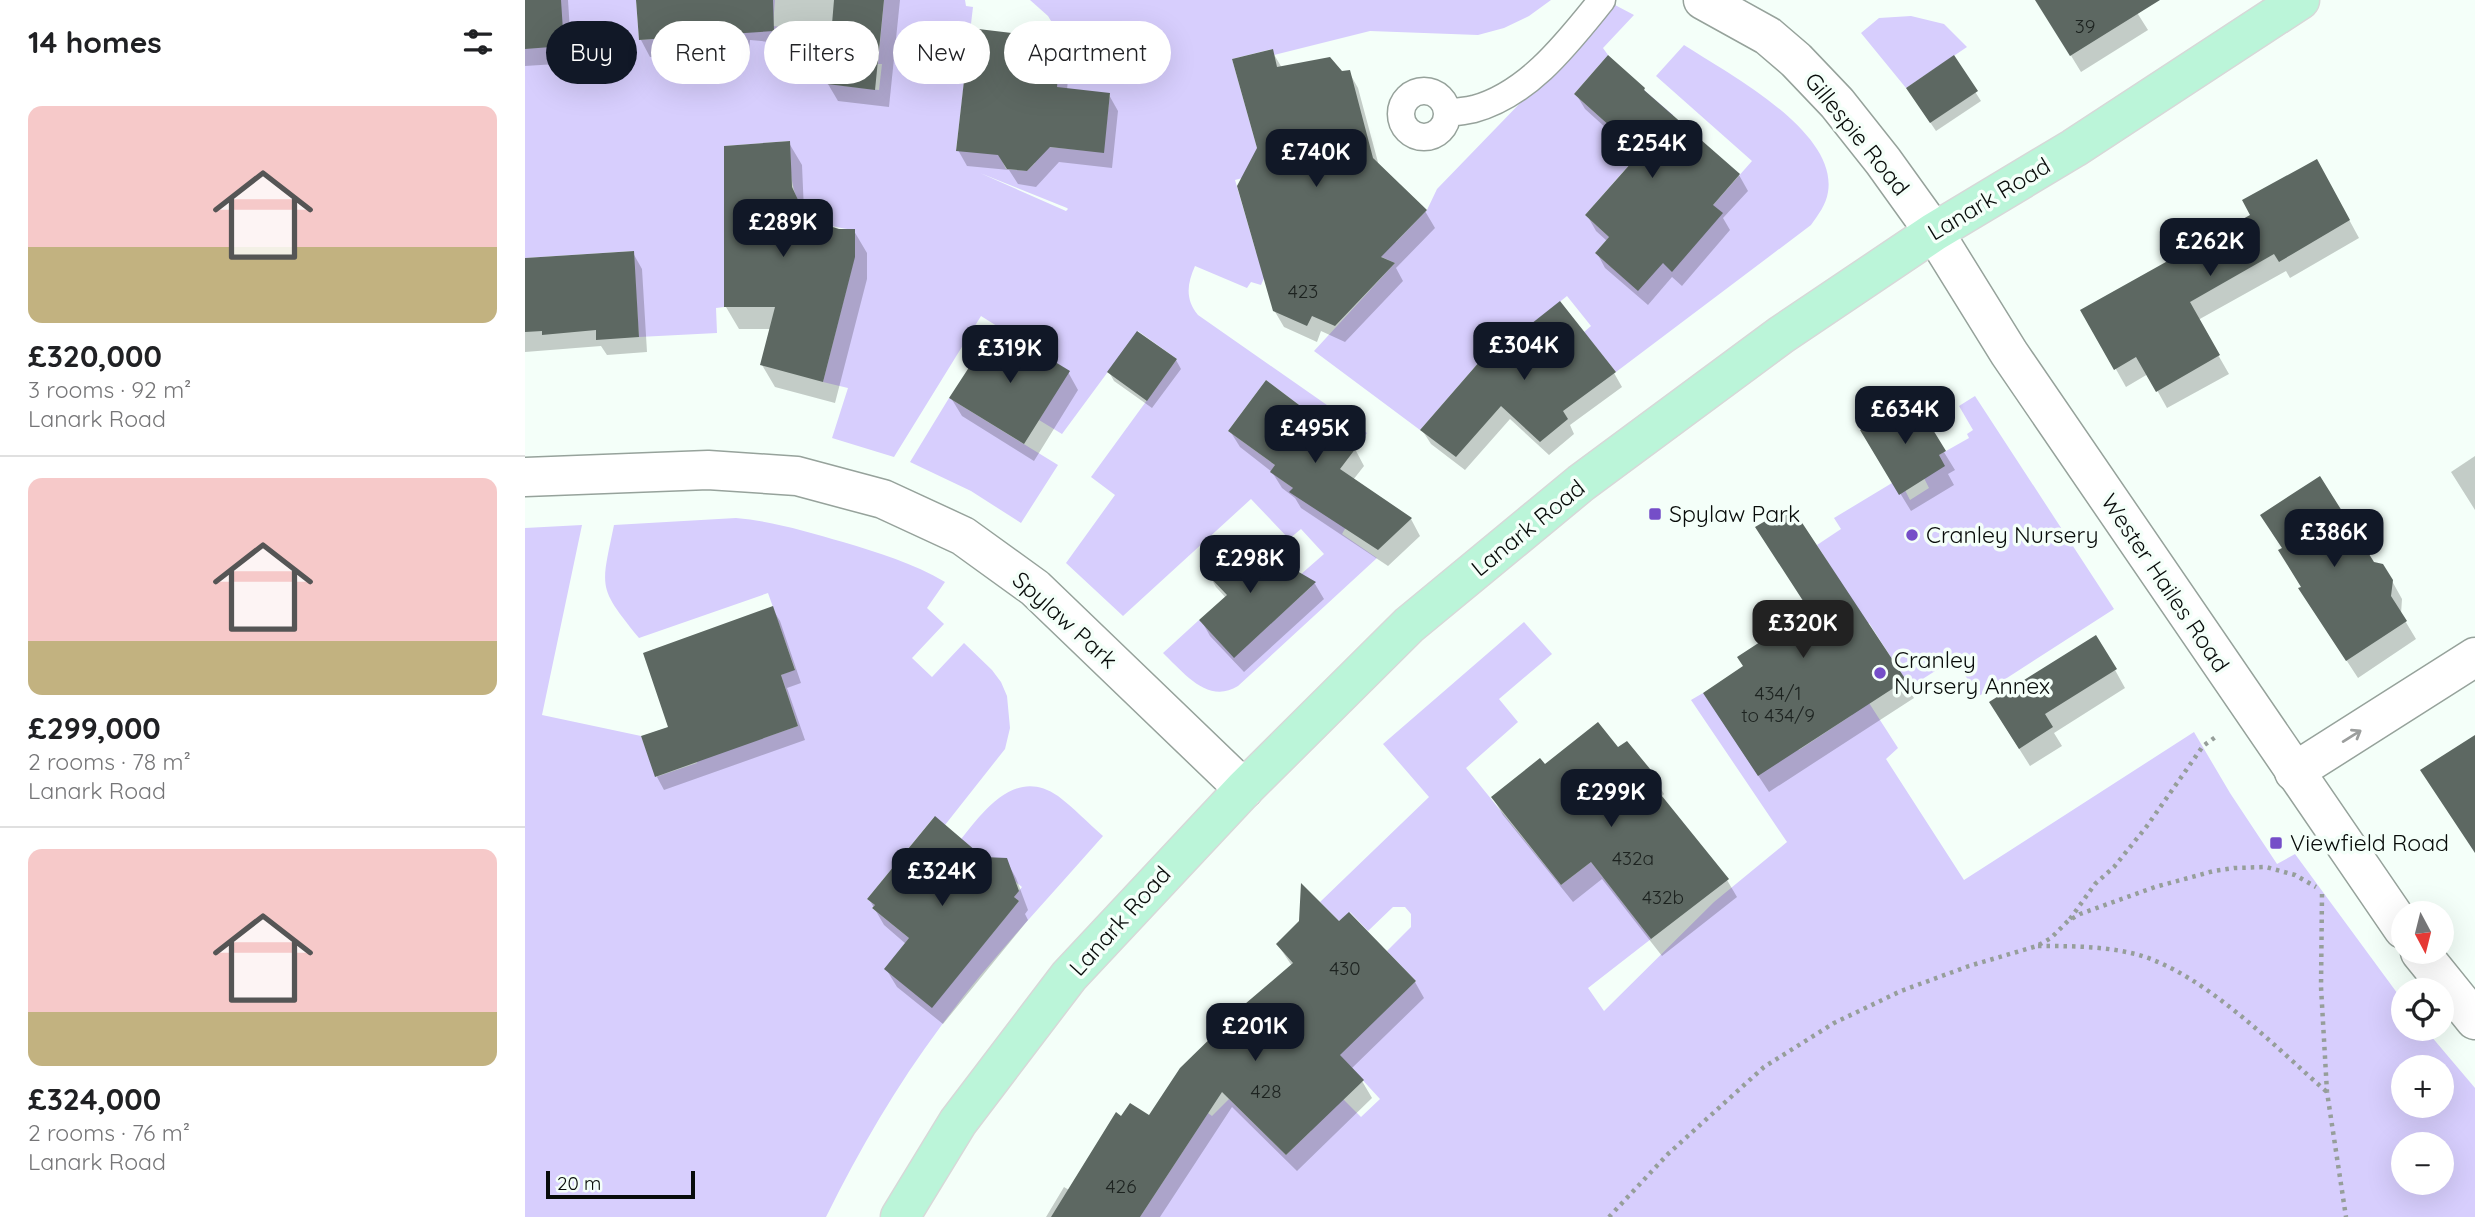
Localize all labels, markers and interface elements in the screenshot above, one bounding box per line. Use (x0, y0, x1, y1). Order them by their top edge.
house number: 39 (2075, 14, 2095, 38)
chip: Buy (546, 21, 637, 84)
chip: Rent (651, 21, 750, 84)
chip: Filters (764, 21, 879, 84)
chip: New (893, 21, 990, 84)
chip: Apartment (1004, 21, 1171, 84)
text: 14 homes (28, 23, 162, 61)
icon: filters (459, 23, 497, 61)
street label: Gillespie Road (1799, 66, 1916, 201)
pin: £254K (1603, 120, 1701, 180)
text: £254K (1617, 128, 1687, 157)
pin: £740K (1267, 130, 1365, 189)
text: £740K (1282, 137, 1350, 166)
street label: Lanark Road (1922, 151, 2055, 247)
icon: home (200, 152, 326, 278)
pin: £289K (734, 200, 832, 259)
text: £289K (749, 207, 817, 236)
pin: £262K (2161, 218, 2259, 278)
text: £262K (2176, 226, 2244, 255)
house number: 423 (1288, 279, 1318, 303)
pin: £304K (1475, 322, 1573, 382)
pin: £319K (961, 326, 1059, 385)
text: £304K (1489, 330, 1559, 359)
text: £319K (978, 333, 1042, 362)
text: £320,000 (28, 337, 162, 375)
text: 3 rooms · 92 m² (28, 375, 191, 404)
pin: £634K (1856, 386, 1954, 446)
text: £634K (1871, 394, 1939, 423)
text: Lanark Road (28, 404, 166, 433)
pin: £495K (1266, 406, 1364, 465)
text: £495K (1281, 413, 1349, 442)
street label: Lanark Road (1465, 473, 1590, 582)
street label: Wester Hailes Road (2095, 488, 2236, 677)
place label: Spylaw Park (1669, 499, 1800, 528)
marker: Spylaw Park (1647, 506, 1663, 522)
pin: £386K (2285, 510, 2383, 569)
text: £386K (2300, 517, 2368, 546)
place label: Cranley Nursery (1926, 520, 2099, 549)
icon: home (200, 524, 326, 650)
marker: Cranley Nursery (1904, 527, 1920, 543)
pin: £298K (1201, 536, 1299, 595)
text: £298K (1216, 543, 1284, 572)
street label: Spylaw Park (1007, 565, 1124, 674)
pin: £320K (1754, 600, 1852, 660)
text: £320K (1769, 608, 1837, 637)
place label: Cranley Nursery Annex (1894, 645, 2050, 700)
marker: Cranley Nursery Annex (1872, 665, 1888, 681)
house number: 434/1 to 434/9 (1741, 681, 1815, 727)
text: £299,000 (28, 709, 161, 747)
one-way arrow (2341, 728, 2361, 742)
text: 2 rooms · 78 m² (28, 747, 191, 776)
pin: £299K (1562, 770, 1660, 829)
text: Lanark Road (28, 776, 166, 805)
text: £299K (1577, 777, 1645, 806)
place label: Viewfield Road (2290, 828, 2449, 857)
marker: Viewfield Road (2268, 835, 2284, 851)
house number: 432a (1612, 846, 1654, 870)
pin: £324K (893, 848, 991, 908)
text: £324K (908, 856, 976, 885)
street label: Lanark Road (1063, 860, 1177, 982)
house number: 432b (1642, 885, 1684, 909)
icon: home (200, 895, 326, 1021)
north arrow (2391, 901, 2453, 964)
map controls (2391, 901, 2454, 1195)
house number: 430 (1329, 956, 1361, 980)
button: locate (2391, 978, 2454, 1041)
pin: £201K (1206, 1004, 1304, 1063)
text: £201K (1222, 1011, 1288, 1040)
button: + (2391, 1055, 2454, 1118)
house number: 428 (1251, 1079, 1281, 1103)
text: £324,000 (28, 1080, 161, 1118)
text: 2 rooms · 76 m² (28, 1118, 190, 1147)
button: − (2391, 1132, 2454, 1195)
text: Lanark Road (28, 1147, 166, 1176)
scale bar (546, 1168, 695, 1200)
text: 20 m (557, 1171, 601, 1195)
house number: 426 (1106, 1174, 1136, 1198)

